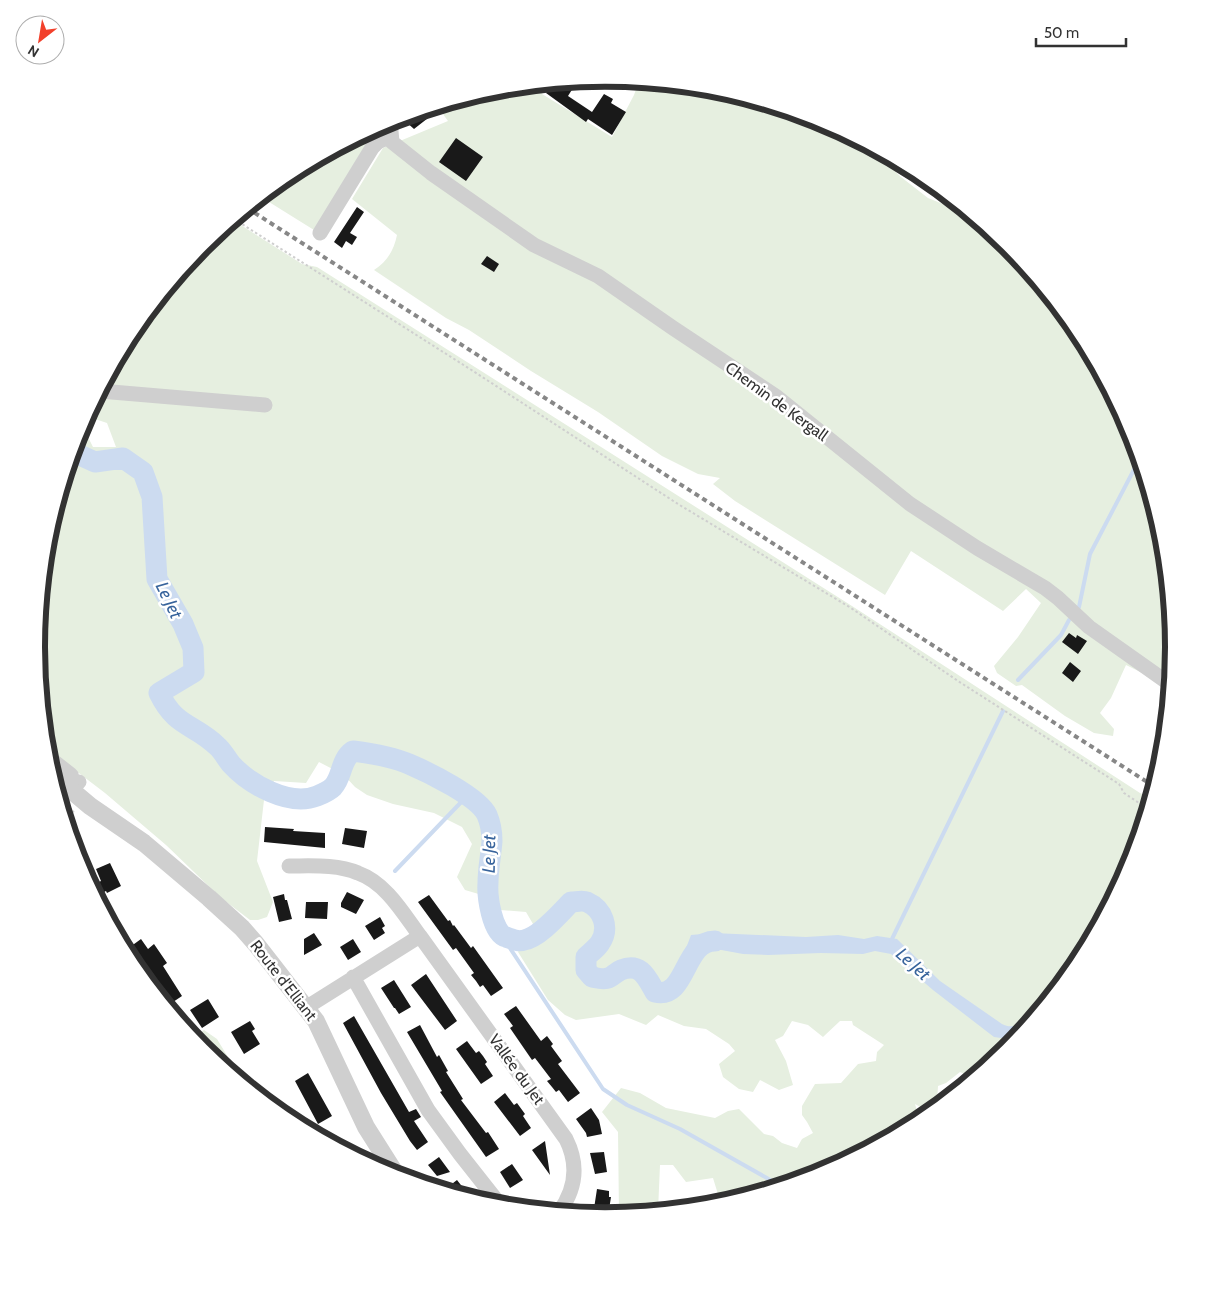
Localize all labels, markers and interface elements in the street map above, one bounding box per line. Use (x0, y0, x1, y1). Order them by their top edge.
north arrow (15, 15, 65, 65)
scale bar (1036, 15, 1126, 47)
text: 50 m (1044, 24, 1079, 42)
text: N (24, 41, 42, 61)
street label: Chemin de Kergall (722, 358, 832, 445)
water label: Le Jet (151, 578, 188, 623)
water label: Le Jet (478, 834, 500, 873)
street label: Route d'Elliant (246, 936, 321, 1025)
water label: Le Jet (891, 943, 935, 985)
street label: Vallée du Jet (485, 1030, 549, 1109)

